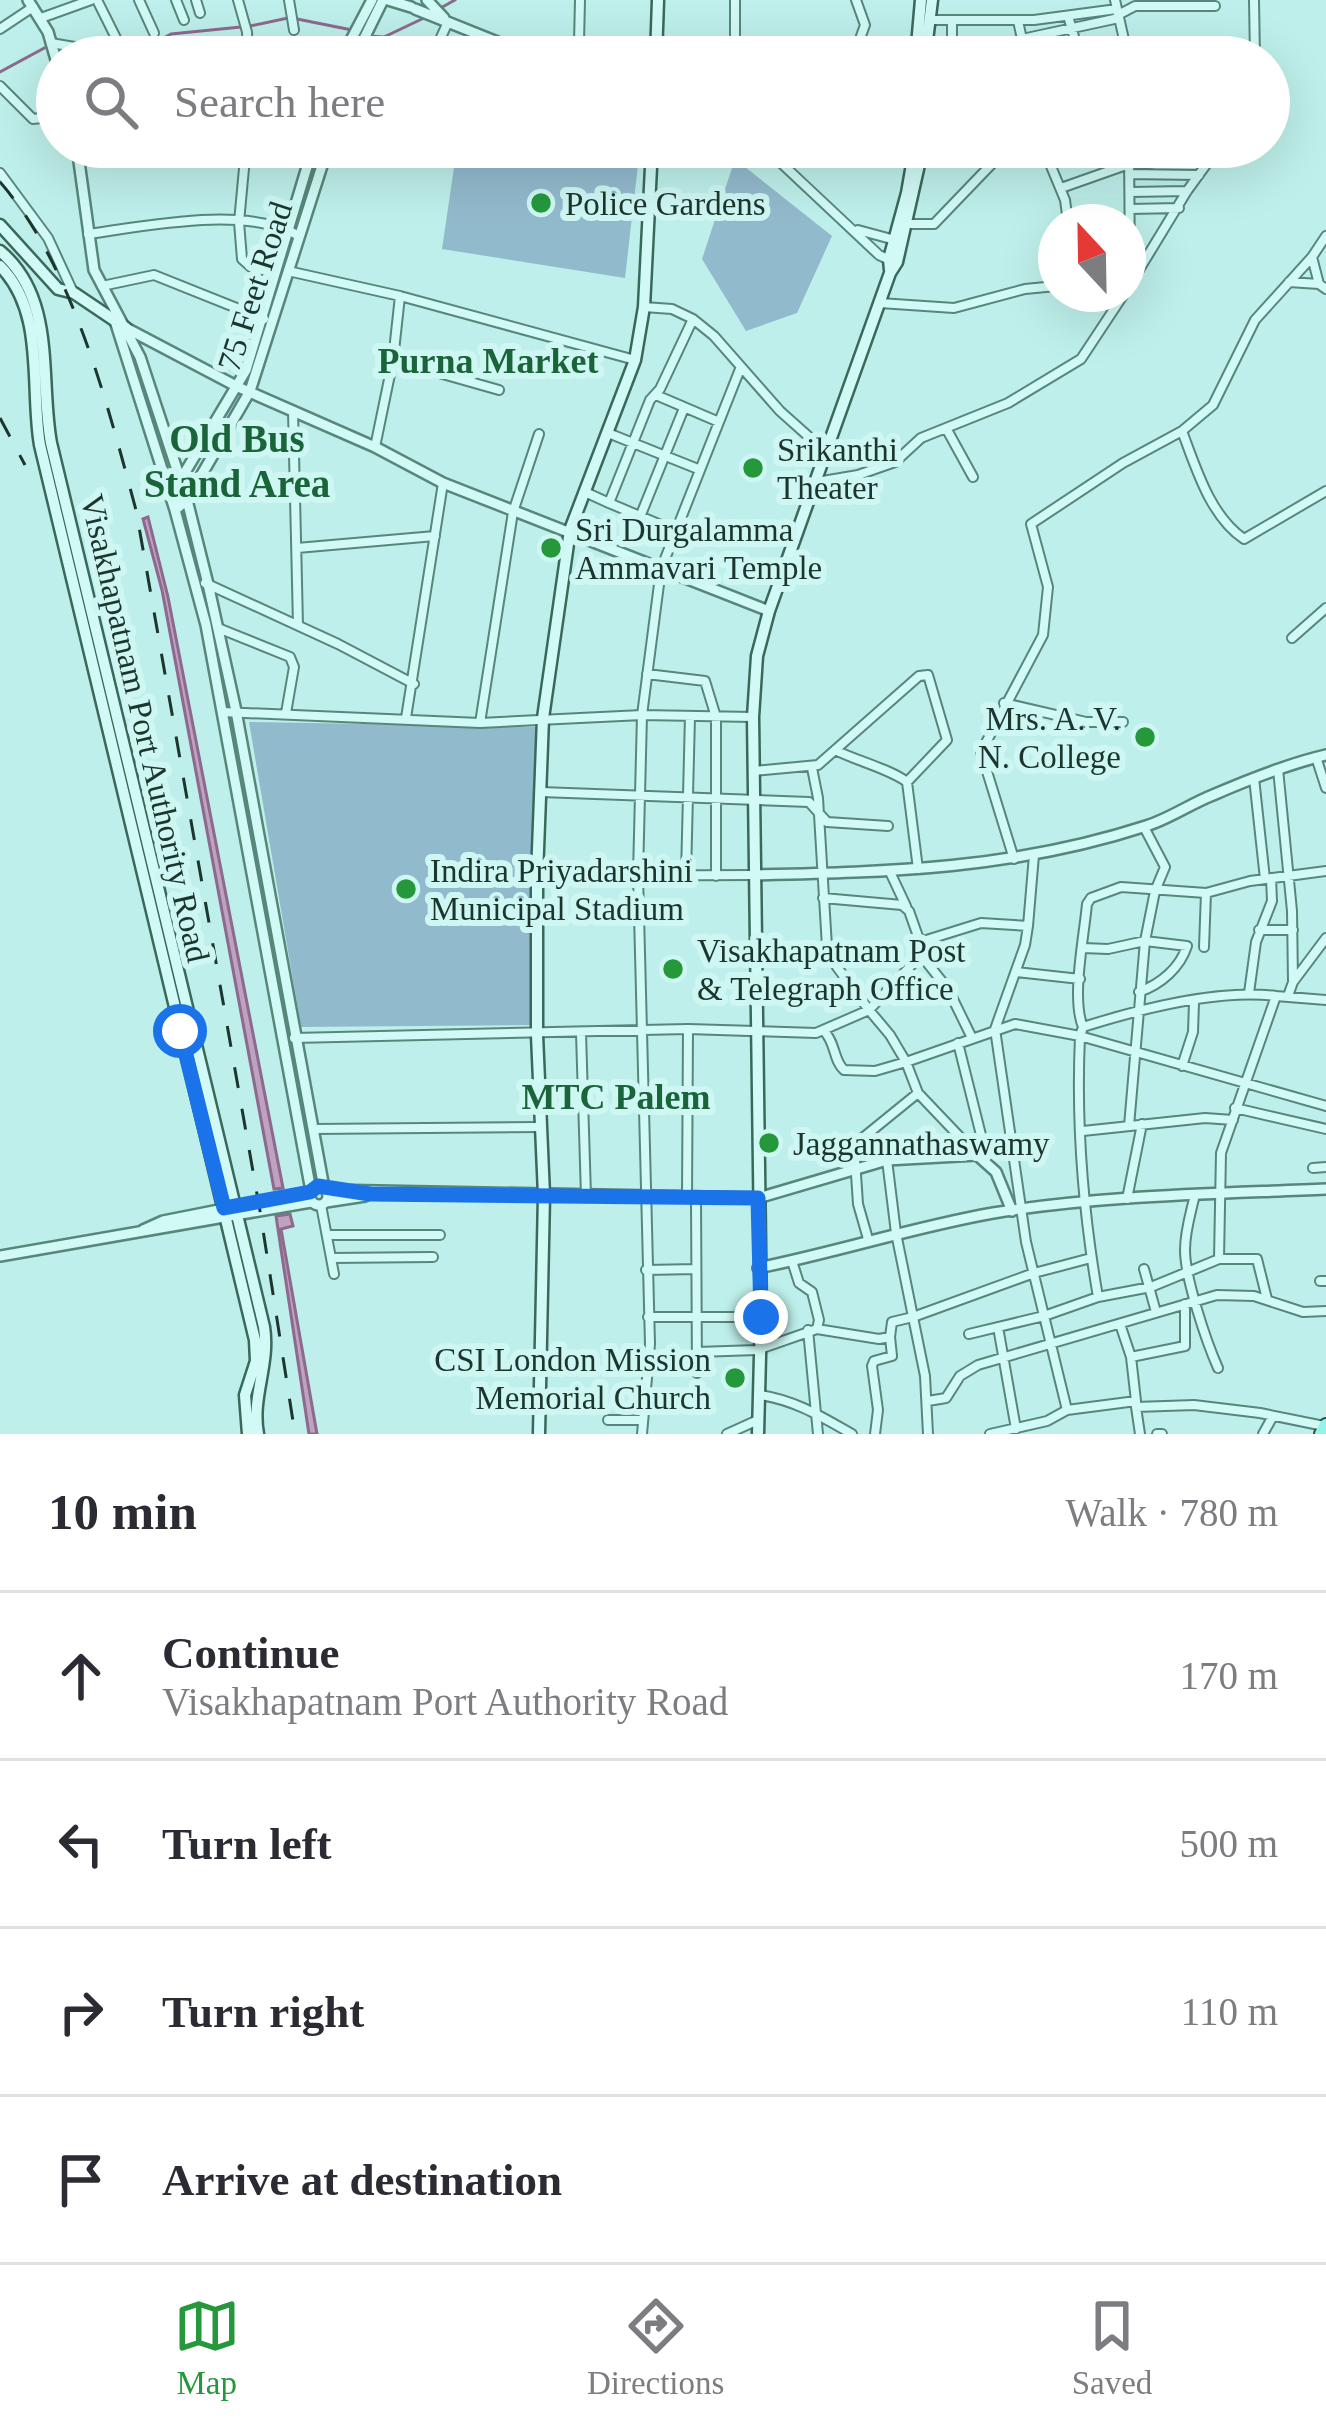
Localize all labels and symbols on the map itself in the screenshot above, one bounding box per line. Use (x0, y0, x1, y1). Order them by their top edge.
place label: Police Gardens (565, 186, 766, 222)
marker: Police Gardens (528, 190, 554, 216)
street label: 75 Feet Road (211, 197, 299, 376)
north arrow (1038, 204, 1146, 312)
district label: Purna Market (378, 341, 598, 381)
district label: Old Bus Stand Area (144, 417, 330, 505)
place label: Srikanthi Theater (777, 432, 898, 506)
marker: Srikanthi Theater (740, 455, 766, 481)
street label: Visakhapatnam Port Authority Road (74, 491, 217, 966)
place label: Sri Durgalamma Ammavari Temple (575, 512, 822, 586)
marker: Sri Durgalamma Ammavari Temple (538, 535, 564, 561)
place label: Mrs. A. V. N. College (978, 701, 1121, 775)
marker: Mrs. A. V. N. College (1132, 724, 1158, 750)
place label: Indira Priyadarshini Municipal Stadium (430, 853, 693, 927)
marker: Indira Priyadarshini Municipal Stadium (393, 876, 419, 902)
place label: Visakhapatnam Post & Telegraph Office (697, 933, 965, 1007)
marker: Visakhapatnam Post & Telegraph Office (660, 956, 686, 982)
route start (153, 1004, 207, 1058)
district label: MTC Palem (522, 1077, 710, 1117)
place label: Jaggannathaswamy (793, 1126, 1050, 1162)
marker: Jaggannathaswamy (756, 1130, 782, 1156)
route end (734, 1290, 788, 1344)
place label: CSI London Mission Memorial Church (434, 1342, 711, 1416)
marker: CSI London Mission Memorial Church (722, 1365, 748, 1391)

